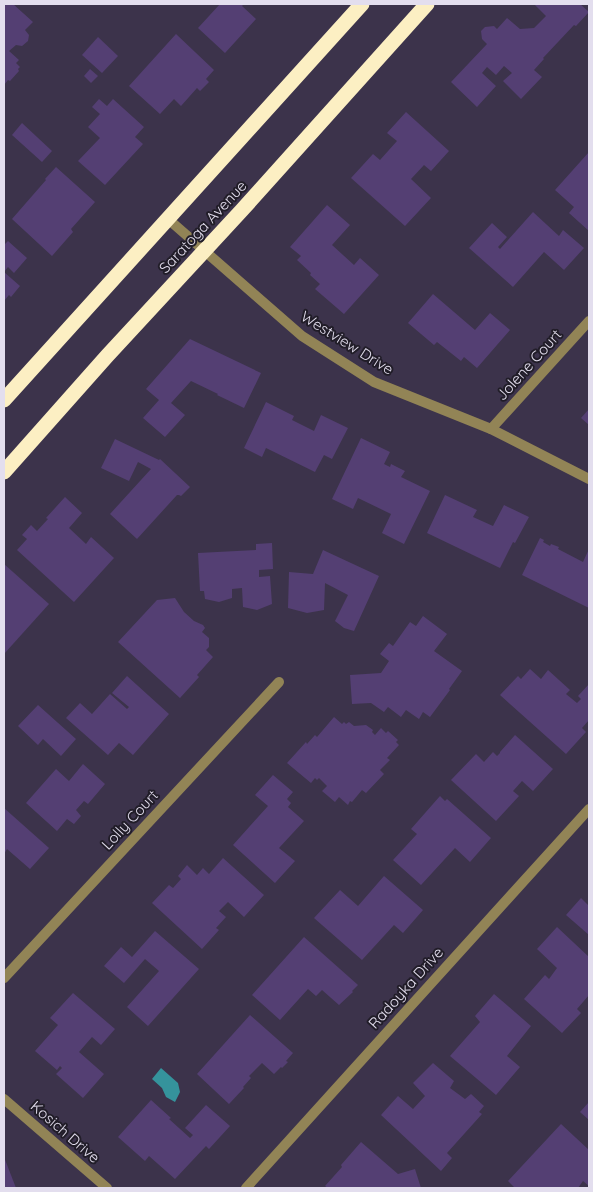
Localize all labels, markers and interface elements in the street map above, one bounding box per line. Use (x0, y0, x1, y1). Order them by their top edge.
street label: Saratoga Avenue (155, 176, 251, 277)
street label: Westview Drive (297, 306, 397, 379)
street label: Jolene Court (492, 325, 565, 404)
street label: Lolly Court (97, 786, 162, 853)
street label: Radoyka Drive (364, 943, 447, 1032)
street label: Kosich Drive (27, 1096, 104, 1167)

